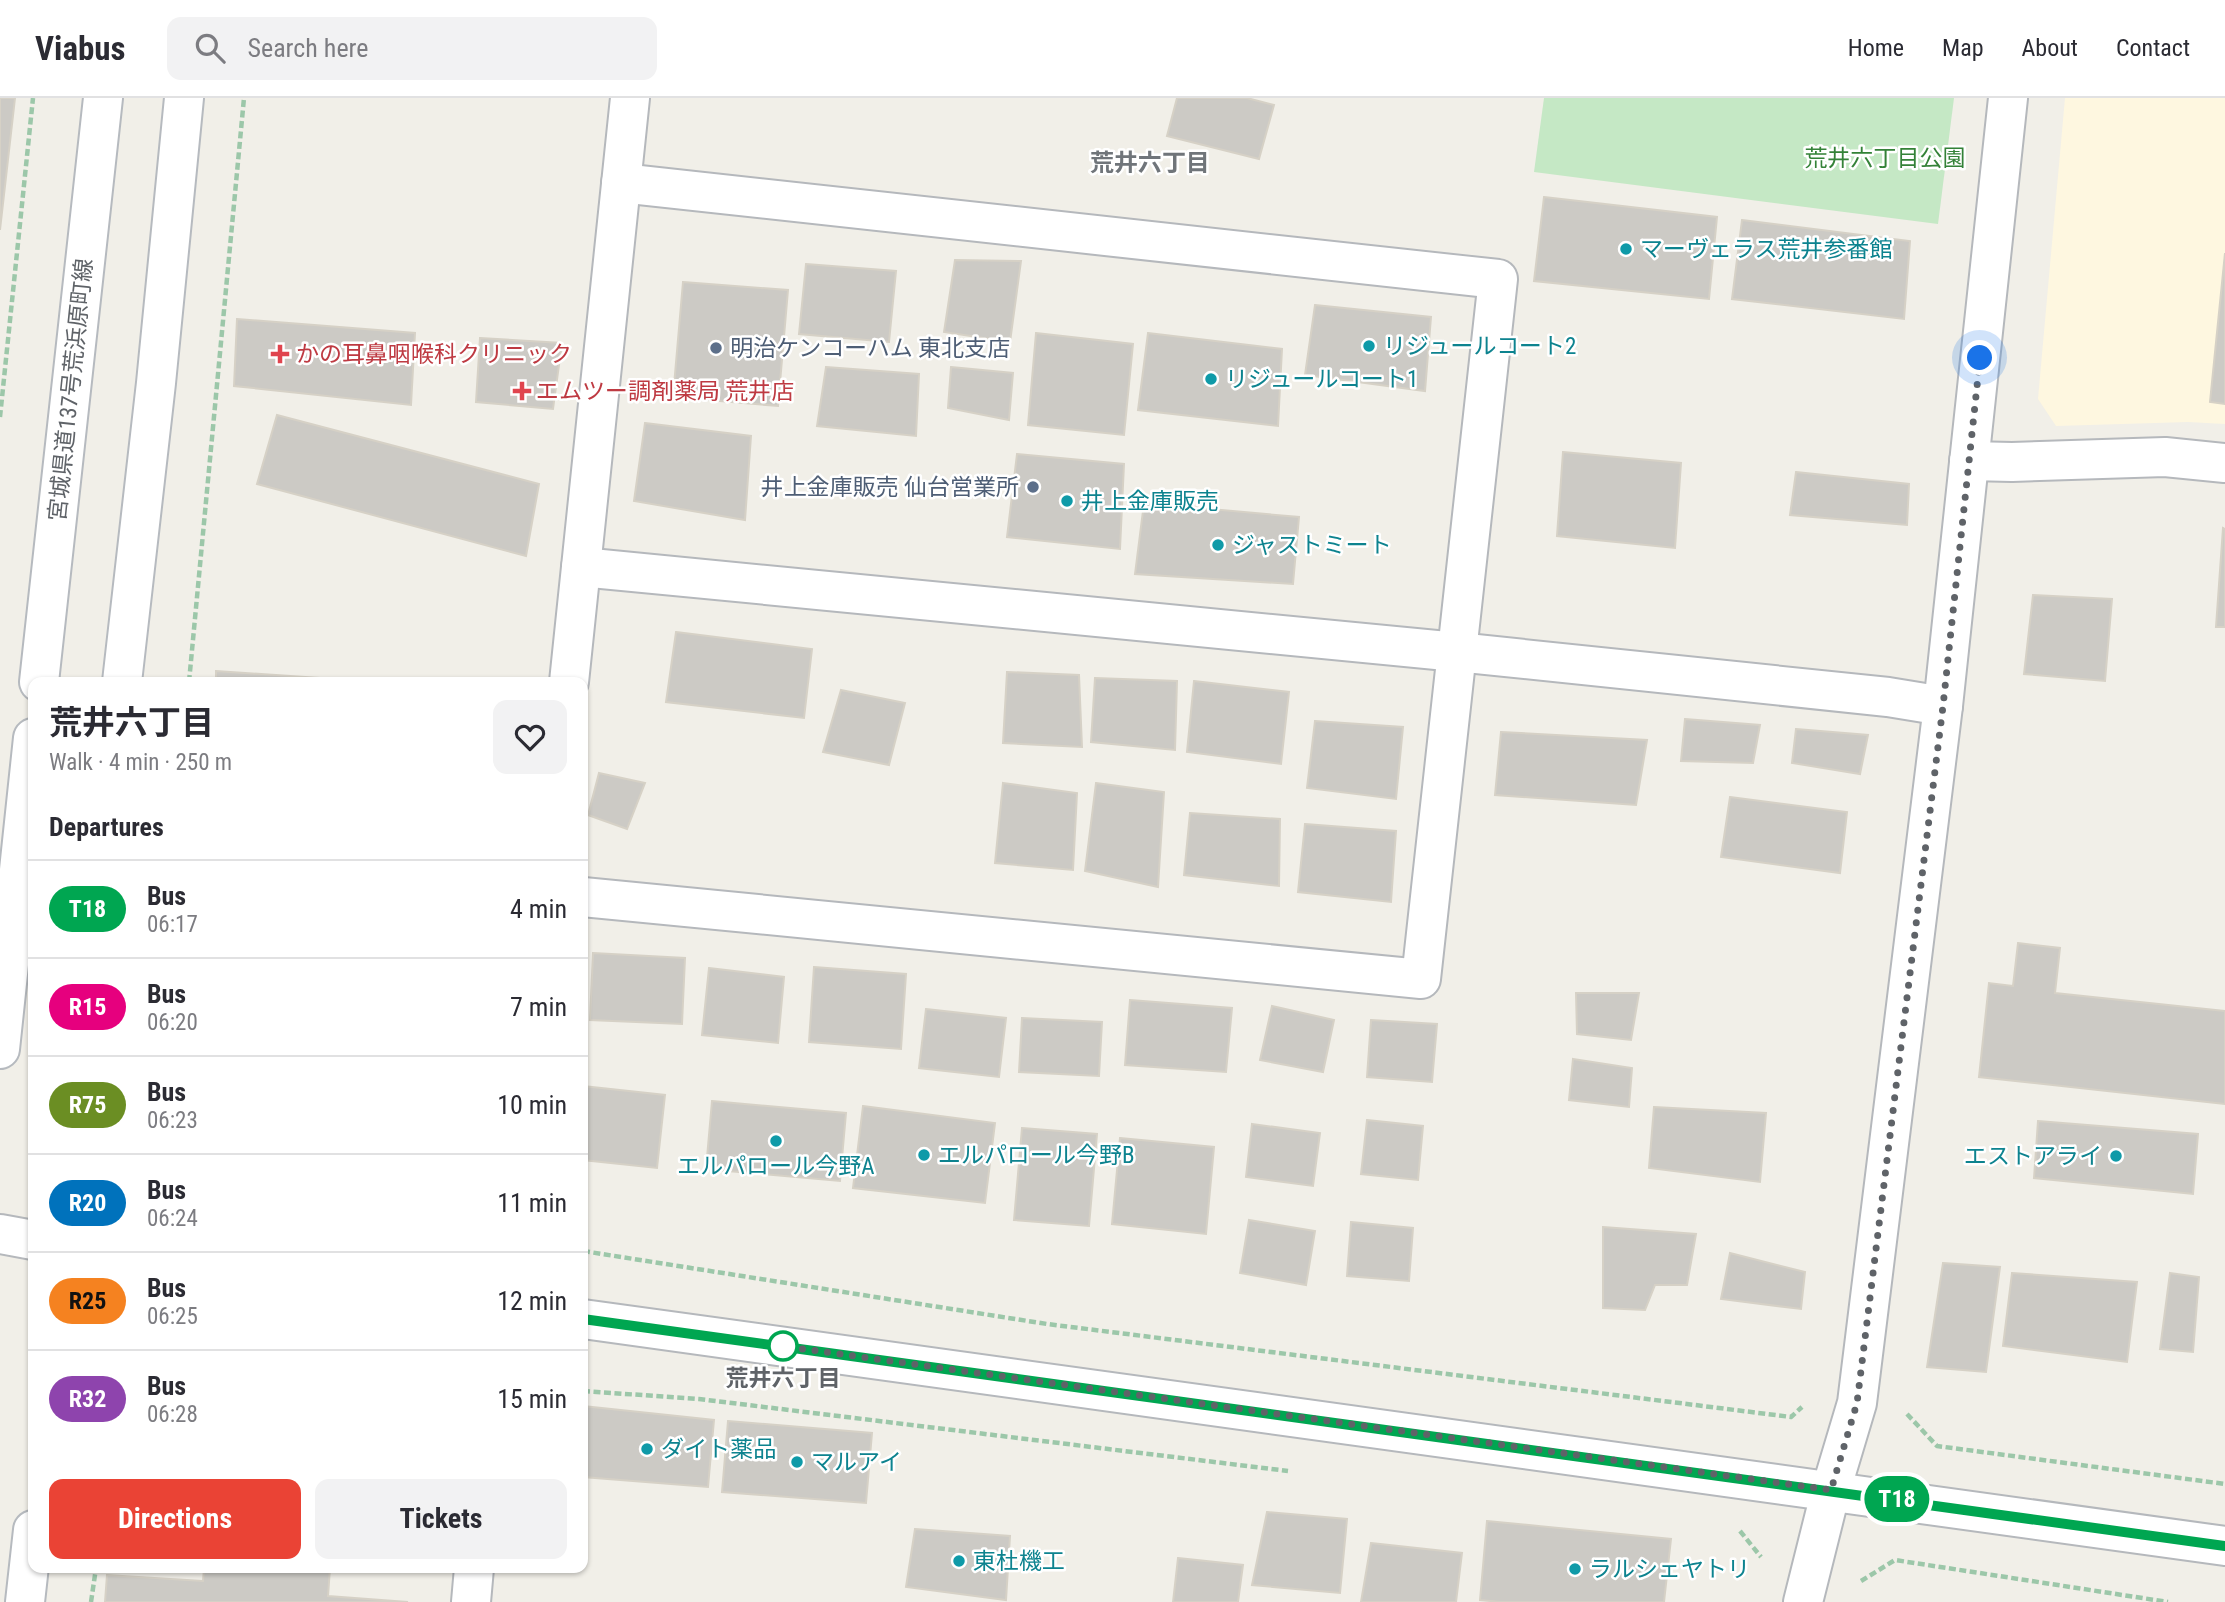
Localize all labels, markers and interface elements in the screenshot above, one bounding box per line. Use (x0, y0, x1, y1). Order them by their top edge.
search box (167, 17, 657, 80)
text: Viabus (35, 29, 125, 68)
icon: search (191, 29, 229, 67)
text: Search here (247, 33, 368, 63)
text: Home (1848, 34, 1904, 62)
text: Map (1942, 34, 1984, 62)
text: About (2022, 34, 2078, 62)
text: Contact (2116, 34, 2190, 62)
park label: 荒井六丁目公園 (1805, 145, 1966, 172)
district label: 荒井六丁目 (1090, 149, 1210, 177)
place label: マーヴェラス荒井参番館 (1640, 236, 1893, 263)
marker: マーヴェラス荒井参番館 (1618, 241, 1634, 257)
street label: 宮城県道137号荒浜原町線 (44, 257, 98, 523)
place label: リジュールコート2 (1383, 333, 1576, 360)
place label: 明治ケンコーハム 東北支店 (730, 335, 1010, 362)
marker: リジュールコート2 (1361, 338, 1377, 354)
marker: 明治ケンコーハム 東北支店 (708, 340, 724, 356)
your location (1962, 340, 1997, 375)
place label: かの耳鼻咽喉科クリニック (296, 341, 572, 368)
marker: かの耳鼻咽喉科クリニック (270, 344, 290, 364)
place label: リジュールコート1 (1225, 366, 1418, 393)
marker: リジュールコート1 (1203, 371, 1219, 387)
place label: エムツー調剤薬局 荒井店 (536, 378, 794, 405)
marker: エムツー調剤薬局 荒井店 (514, 383, 530, 399)
place label: 井上金庫販売 仙台営業所 (761, 474, 1019, 501)
marker: 井上金庫販売 仙台営業所 (1025, 479, 1041, 495)
place label: 井上金庫販売 (1081, 488, 1219, 515)
marker: 井上金庫販売 (1059, 493, 1075, 509)
place label: ジャストミート (1232, 532, 1392, 559)
marker: ジャストミート (1210, 537, 1226, 553)
button: heart (493, 700, 567, 774)
text: 荒井六丁目 (49, 703, 214, 742)
text: Walk · 4 min · 250 m (49, 749, 232, 776)
text: Departures (49, 812, 164, 842)
text: Bus (147, 881, 186, 911)
text: 4 min (510, 894, 567, 924)
text: T18 (69, 895, 106, 923)
text: 06:17 (147, 911, 198, 938)
text: Bus (147, 979, 186, 1009)
text: 7 min (510, 992, 567, 1022)
text: R15 (69, 993, 106, 1021)
text: 06:20 (147, 1009, 198, 1036)
text: Bus (147, 1077, 186, 1107)
text: 10 min (497, 1090, 567, 1120)
text: R75 (69, 1091, 106, 1119)
text: 06:23 (147, 1107, 198, 1134)
marker: エルパロール今野A (768, 1133, 784, 1149)
place label: エルパロール今野B (938, 1142, 1135, 1169)
place label: エストアライ (1964, 1143, 2102, 1170)
marker: エルパロール今野B (916, 1147, 932, 1163)
marker: エストアライ (2108, 1148, 2124, 1164)
place label: エルパロール今野A (677, 1153, 875, 1180)
text: Bus (147, 1175, 186, 1205)
text: 11 min (497, 1188, 567, 1218)
text: R20 (69, 1189, 106, 1217)
text: 06:24 (147, 1205, 198, 1232)
text: Bus (147, 1273, 186, 1303)
text: 12 min (497, 1286, 567, 1316)
text: R25 (69, 1287, 106, 1315)
text: 06:25 (147, 1303, 198, 1330)
marker: 荒井六丁目 (768, 1331, 798, 1361)
place label: 荒井六丁目 (726, 1365, 841, 1392)
text: Bus (147, 1371, 186, 1401)
text: 15 min (497, 1384, 567, 1414)
text: R32 (69, 1385, 106, 1413)
text: 06:28 (147, 1401, 198, 1428)
place label: ダイト薬品 (661, 1436, 776, 1463)
marker: ダイト薬品 (639, 1441, 655, 1457)
place label: マルアイ (811, 1449, 902, 1476)
marker: マルアイ (789, 1454, 805, 1470)
line badge: T18 (1857, 1476, 1937, 1522)
button: Directions (49, 1479, 301, 1559)
button: Tickets (315, 1479, 567, 1559)
text: T18 (1878, 1485, 1916, 1513)
place label: 東杜機工 (973, 1548, 1065, 1575)
marker: 東杜機工 (951, 1553, 967, 1569)
place label: ラルシェヤトリ (1589, 1556, 1750, 1583)
marker: ラルシェヤトリ (1567, 1561, 1583, 1577)

